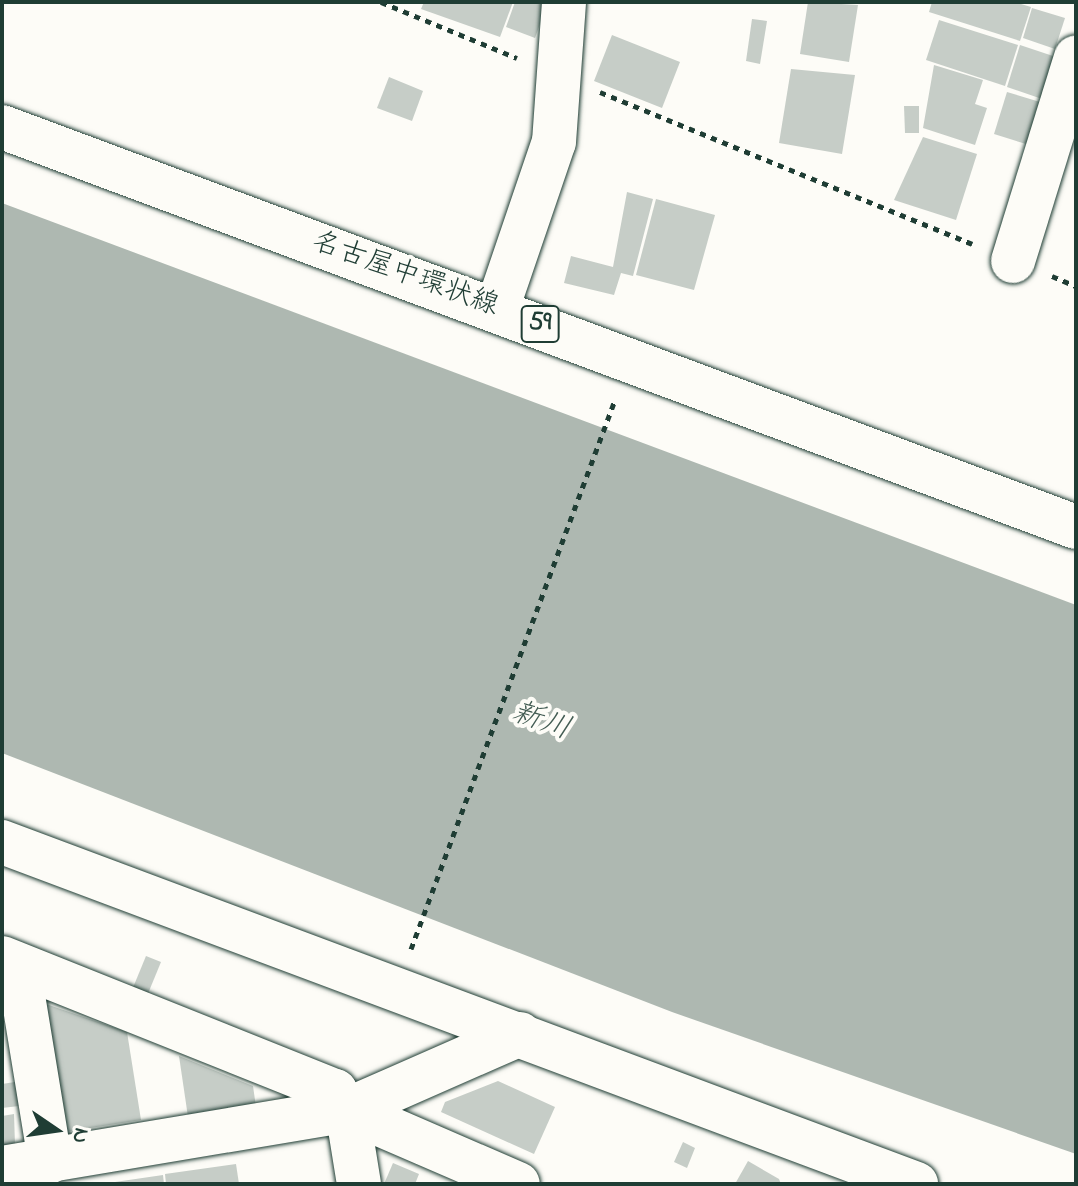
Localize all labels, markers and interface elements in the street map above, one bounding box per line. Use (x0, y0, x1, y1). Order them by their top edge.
street label: 名古屋中環状線 (307, 226, 503, 324)
road number: 59 (520, 302, 560, 346)
water label: 新川 (507, 695, 575, 749)
north arrow (16, 1090, 96, 1170)
text: N (62, 1125, 97, 1146)

